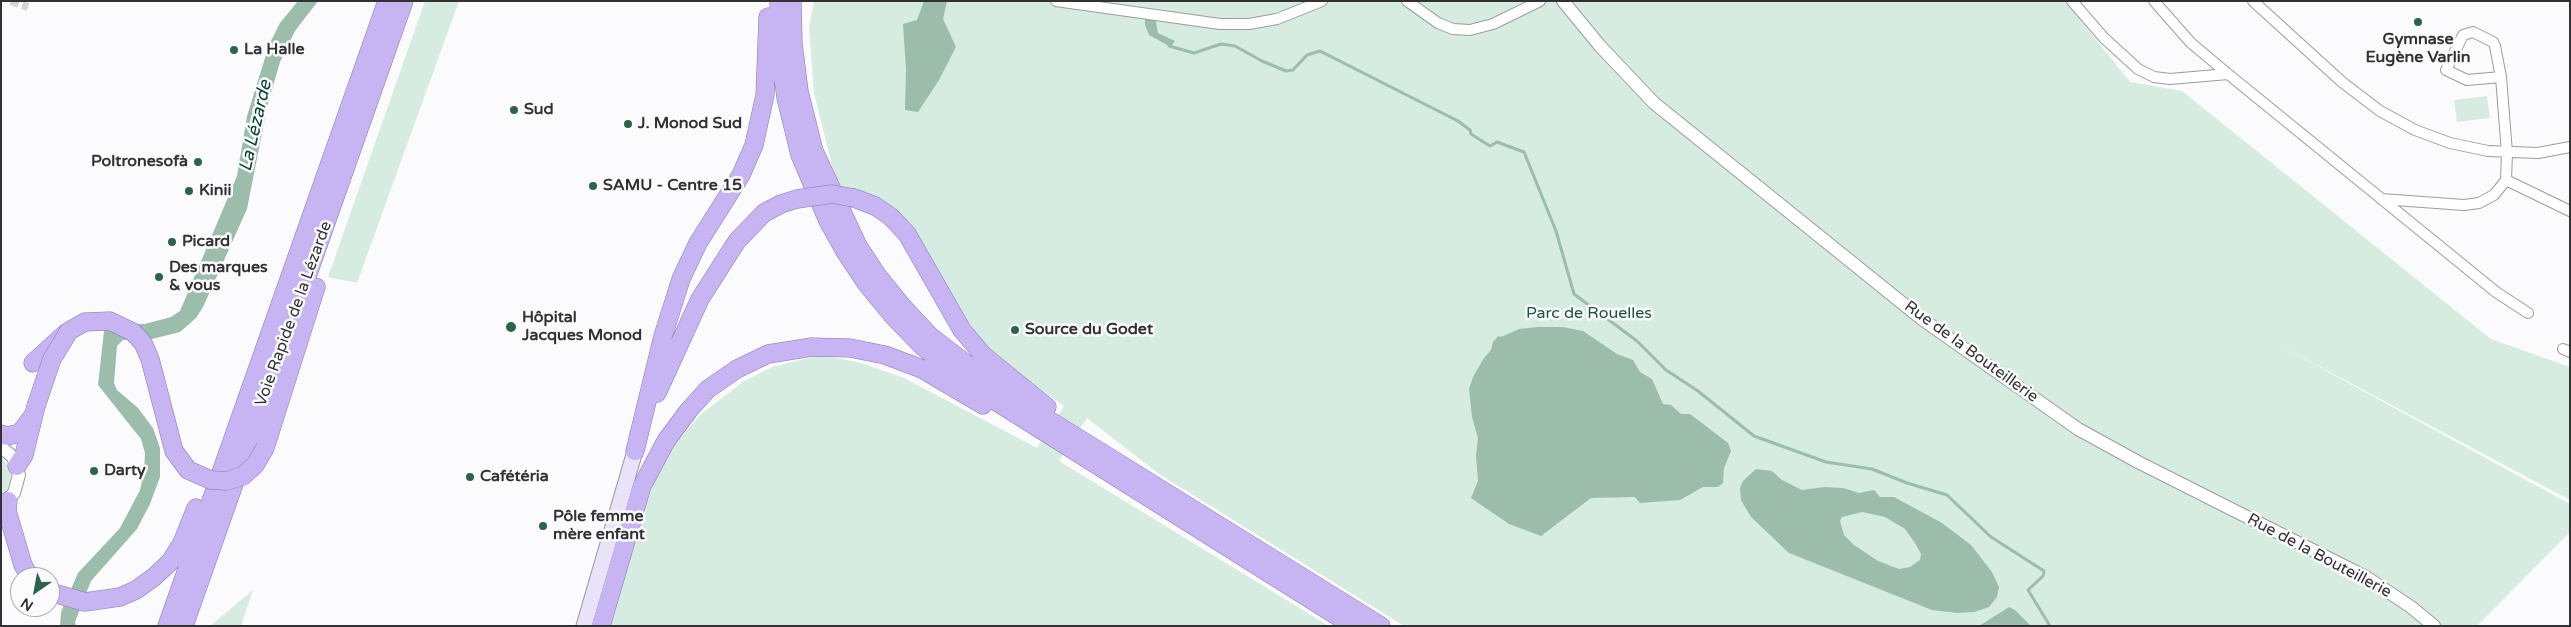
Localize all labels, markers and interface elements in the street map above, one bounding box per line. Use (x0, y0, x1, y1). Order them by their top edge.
marker: Gymnase Eugène Varlin (2412, 16, 2424, 28)
place label: Gymnase Eugène Varlin (2366, 30, 2470, 68)
place label: La Halle (244, 40, 304, 60)
marker: La Halle (228, 44, 240, 56)
water label: La Lézarde (235, 78, 277, 174)
place label: Sud (524, 100, 554, 120)
marker: Sud (508, 104, 520, 116)
place label: J. Monod Sud (638, 114, 742, 134)
marker: J. Monod Sud (622, 118, 634, 130)
place label: Poltronesofà (91, 152, 188, 172)
marker: Poltronesofà (192, 156, 204, 168)
place label: SAMU - Centre 15 (603, 176, 742, 196)
marker: SAMU - Centre 15 (587, 180, 599, 192)
place label: Kinii (199, 181, 231, 201)
marker: Kinii (183, 185, 195, 197)
street label: Voie Rapide de la Lézarde (252, 219, 336, 409)
place label: Picard (182, 232, 230, 252)
marker: Picard (166, 236, 178, 248)
place label: Des marques & vous (169, 258, 268, 296)
marker: Des marques & vous (153, 271, 165, 283)
street label: Rue de la Bouteillerie (1900, 297, 2042, 407)
park label: Parc de Rouelles (1526, 304, 1652, 324)
place label: Hôpital Jacques Monod (522, 308, 642, 346)
marker: Hôpital Jacques Monod (504, 320, 518, 334)
place label: Source du Godet (1025, 320, 1153, 340)
marker: Source du Godet (1009, 324, 1021, 336)
place label: Darty (104, 461, 146, 481)
marker: Darty (88, 465, 100, 477)
place label: Cafétéria (480, 467, 549, 487)
marker: Cafétéria (464, 471, 476, 483)
place label: Pôle femme mère enfant (553, 507, 645, 545)
street label: Rue de la Bouteillerie (2244, 510, 2394, 602)
marker: Pôle femme mère enfant (537, 520, 549, 532)
north arrow (10, 567, 60, 617)
text: N (18, 594, 36, 614)

